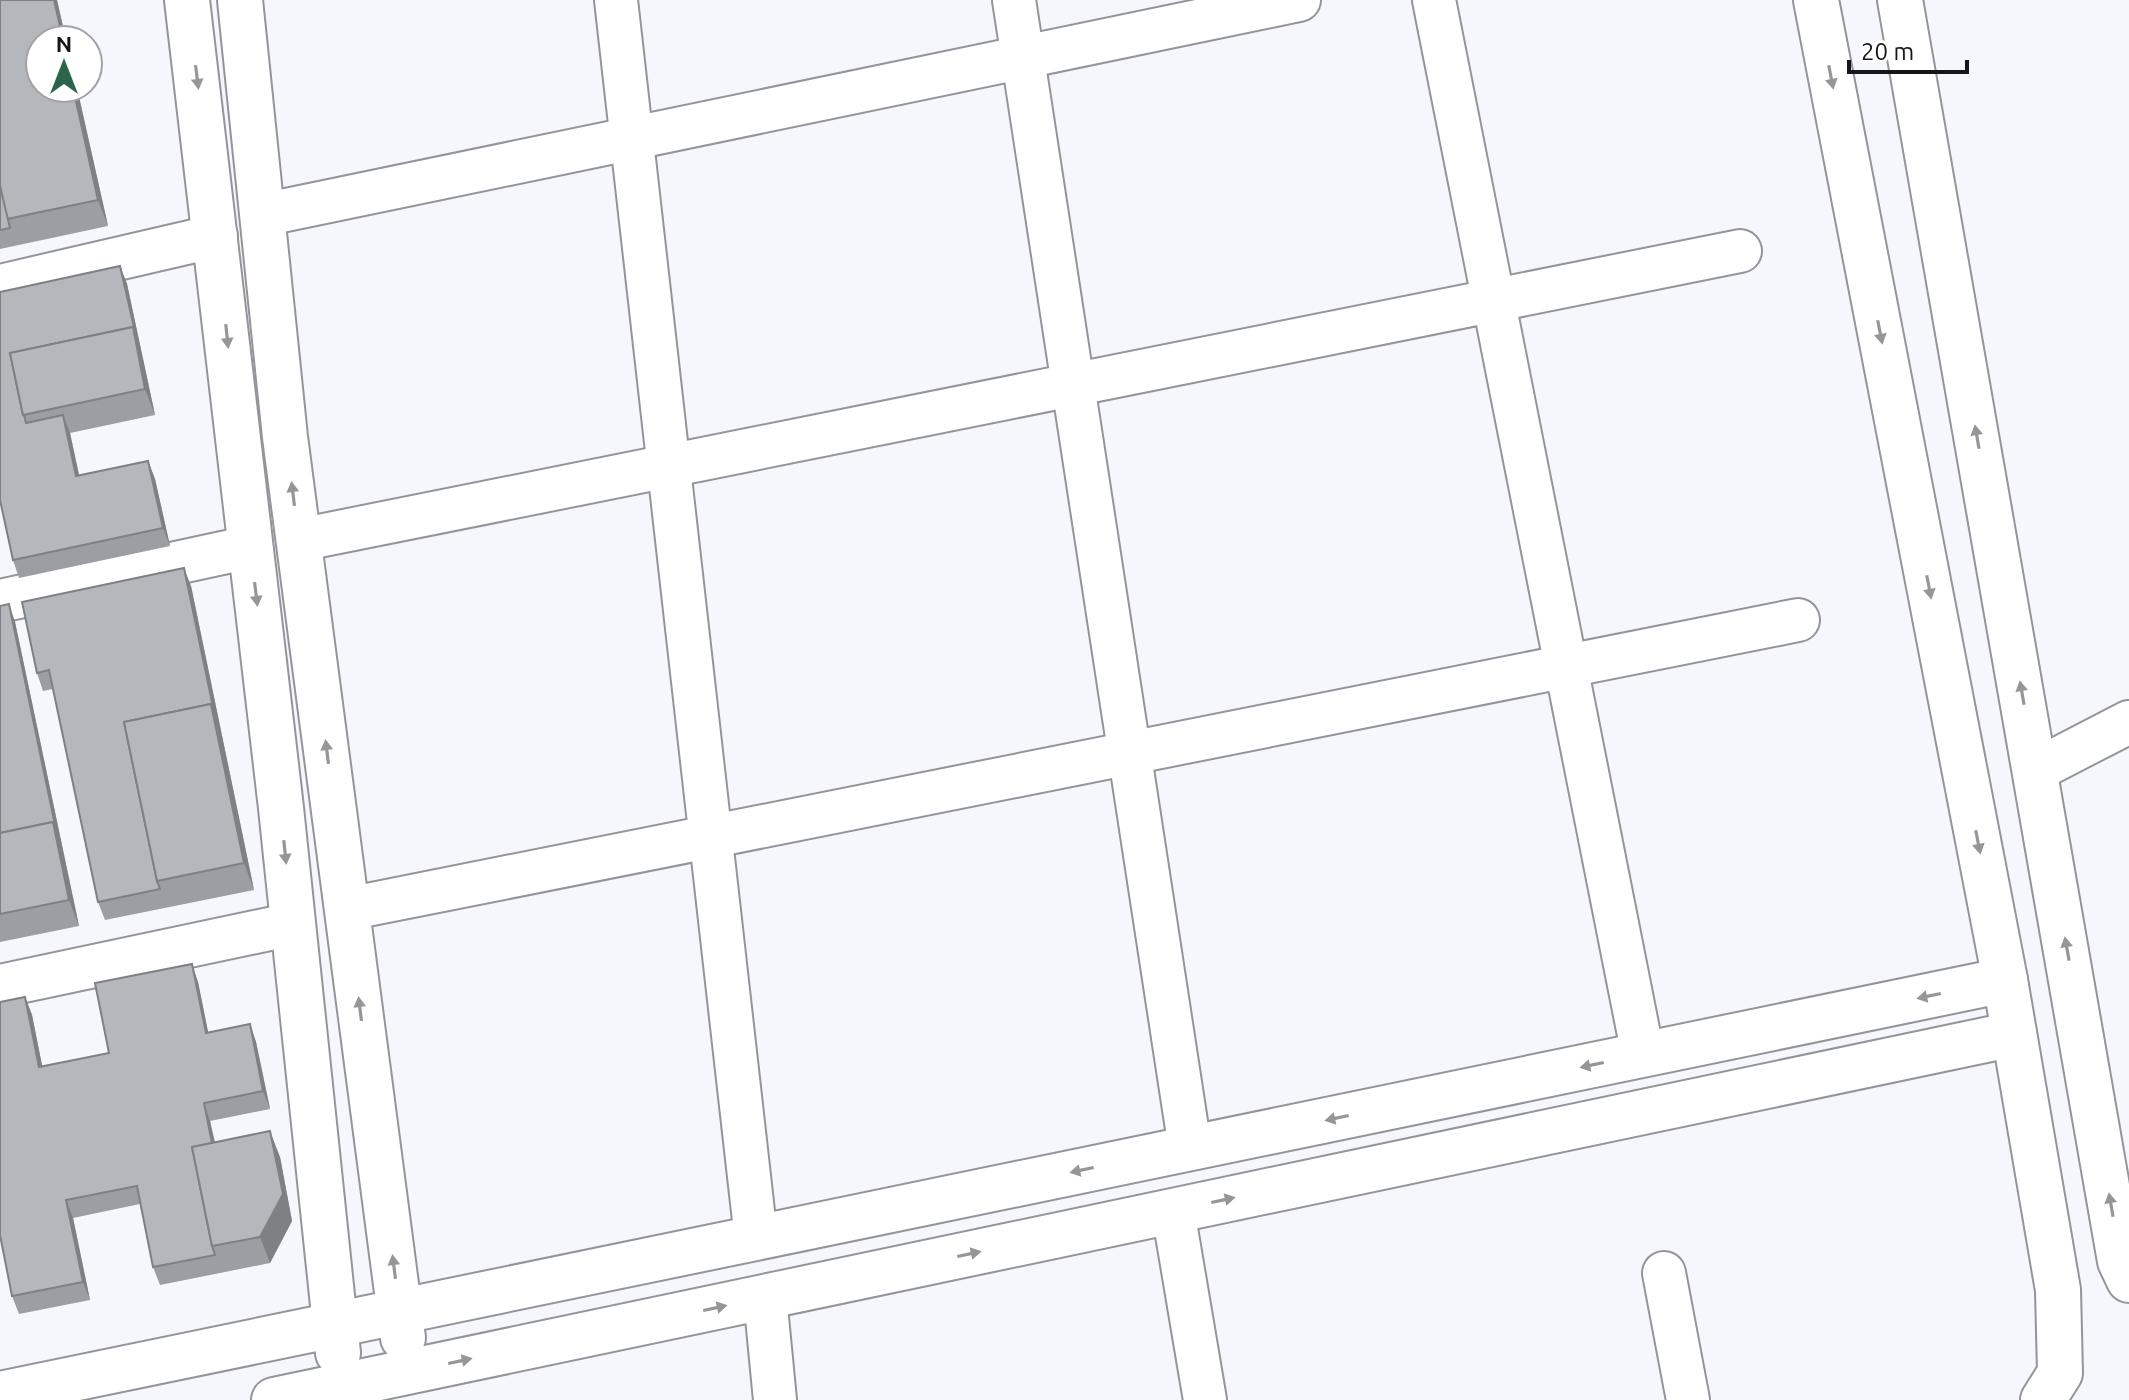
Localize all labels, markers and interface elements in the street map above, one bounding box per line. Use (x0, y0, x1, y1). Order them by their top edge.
north arrow (24, 24, 104, 104)
scale bar (1849, 24, 1967, 74)
text: N (56, 31, 72, 56)
text: 20 m (1861, 38, 1914, 65)
one-way arrow (1825, 64, 1837, 89)
one-way arrow (190, 65, 203, 90)
one-way arrow (1874, 320, 1886, 345)
one-way arrow (221, 324, 234, 349)
one-way arrow (1970, 424, 1982, 449)
one-way arrow (286, 481, 299, 506)
one-way arrow (1923, 575, 1936, 600)
one-way arrow (250, 582, 263, 607)
one-way arrow (2016, 680, 2028, 705)
one-way arrow (320, 739, 333, 764)
one-way arrow (1973, 830, 1985, 855)
one-way arrow (279, 840, 292, 865)
one-way arrow (2060, 936, 2072, 961)
one-way arrow (1916, 990, 1941, 1002)
one-way arrow (353, 996, 366, 1021)
one-way arrow (1579, 1059, 1604, 1072)
one-way arrow (1324, 1112, 1349, 1125)
one-way arrow (1070, 1165, 1095, 1177)
one-way arrow (2104, 1192, 2116, 1217)
one-way arrow (1211, 1193, 1236, 1206)
one-way arrow (957, 1247, 982, 1260)
one-way arrow (387, 1254, 400, 1279)
one-way arrow (702, 1301, 727, 1313)
one-way arrow (448, 1354, 473, 1367)

